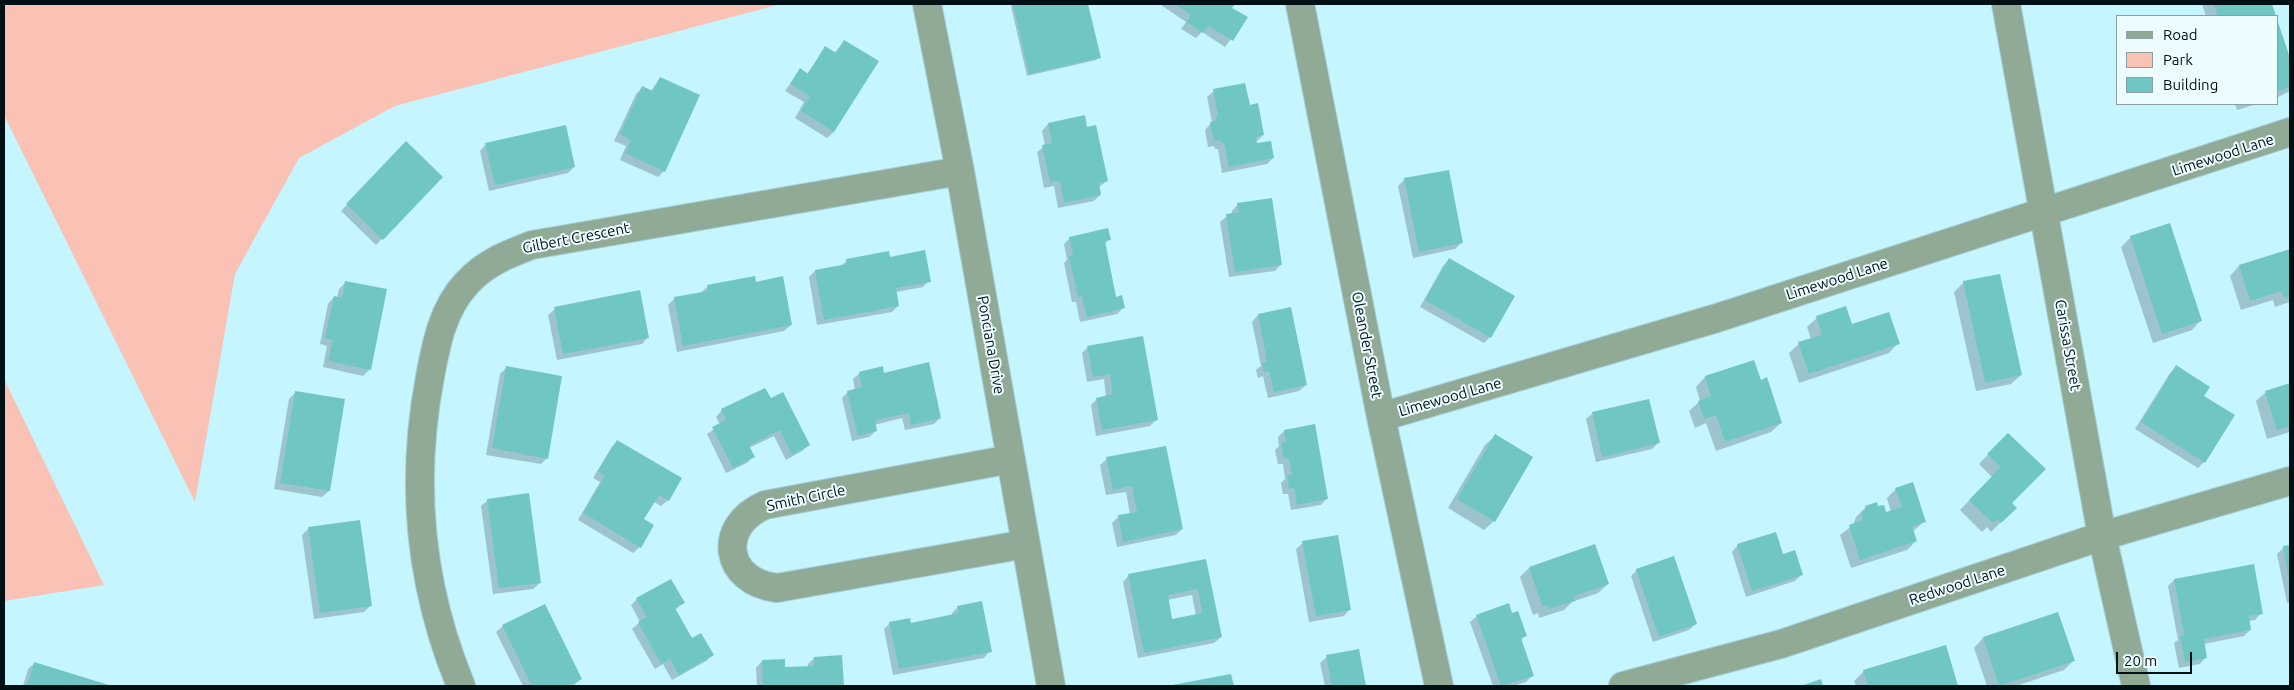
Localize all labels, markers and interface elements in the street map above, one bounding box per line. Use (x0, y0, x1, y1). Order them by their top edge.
legend (2116, 15, 2279, 105)
text: Road (2163, 26, 2198, 43)
text: Park (2163, 51, 2193, 68)
text: Building (2163, 76, 2218, 93)
street label: Limewood Lane (2170, 130, 2276, 180)
street label: Gilbert Crescent (521, 219, 631, 257)
street label: Limewood Lane (1784, 254, 1890, 304)
street label: Oleander Street (1348, 290, 1386, 400)
street label: Ponciana Drive (973, 294, 1009, 396)
street label: Carissa Street (2051, 298, 2085, 392)
street label: Limewood Lane (1397, 374, 1503, 420)
street label: Smith Circle (765, 481, 847, 515)
street label: Redwood Lane (1907, 561, 2007, 609)
scale bar (2119, 642, 2195, 674)
text: 20 m (2124, 652, 2157, 669)

